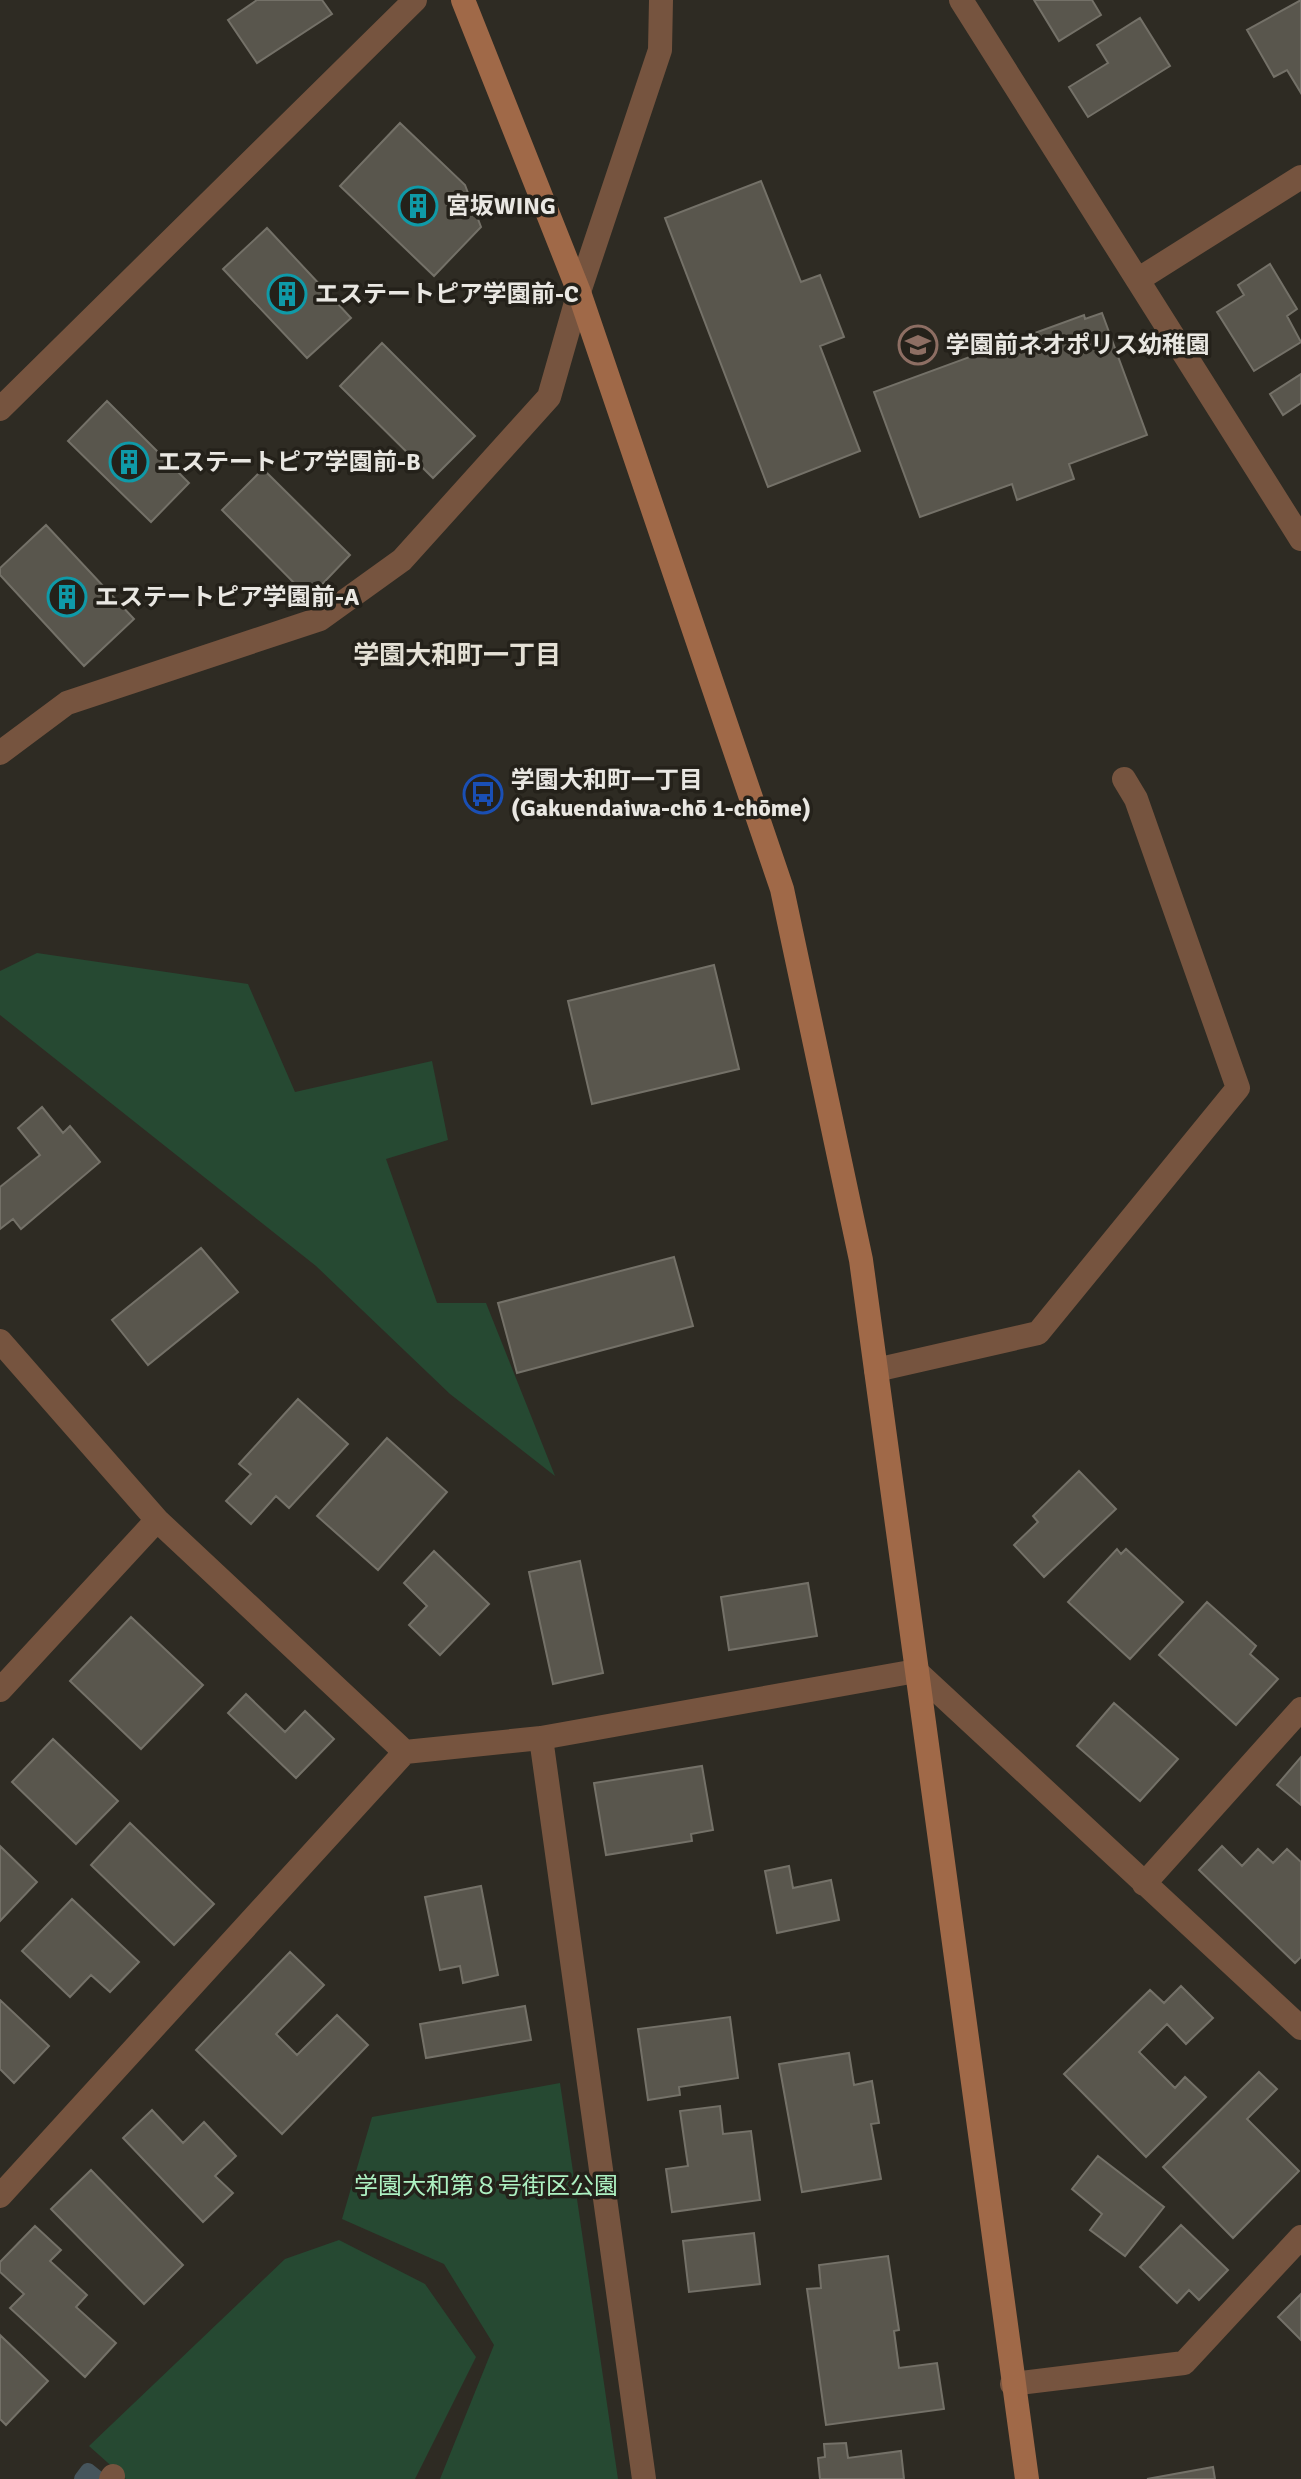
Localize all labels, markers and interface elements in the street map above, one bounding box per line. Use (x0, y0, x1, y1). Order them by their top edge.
building icon: 宮坂WING (397, 185, 439, 227)
place label: 宮坂WING (446, 191, 556, 221)
building icon: エステートピア学園前-C (266, 273, 308, 315)
place label: エステートピア学園前-C (315, 279, 579, 309)
school or university icon: 学園前ネオポリス幼稚園 (897, 324, 939, 366)
place label: 学園前ネオポリス幼稚園 (946, 330, 1210, 360)
building icon: エステートピア学園前-B (108, 441, 150, 483)
place label: エステートピア学園前-B (157, 447, 421, 477)
building icon: エステートピア学園前-A (46, 576, 88, 618)
place label: エステートピア学園前-A (95, 582, 360, 612)
district label: 学園大和町一丁目 (353, 640, 561, 672)
place label: 学園大和町一丁目 (Gakuendaiwa-chō 1-chōme) (511, 765, 811, 823)
bus stop icon: 学園大和町一丁目 (Gakuendaiwa-chō 1-chōme) (462, 773, 504, 815)
park label: 学園大和第８号街区公園 (354, 2171, 618, 2201)

